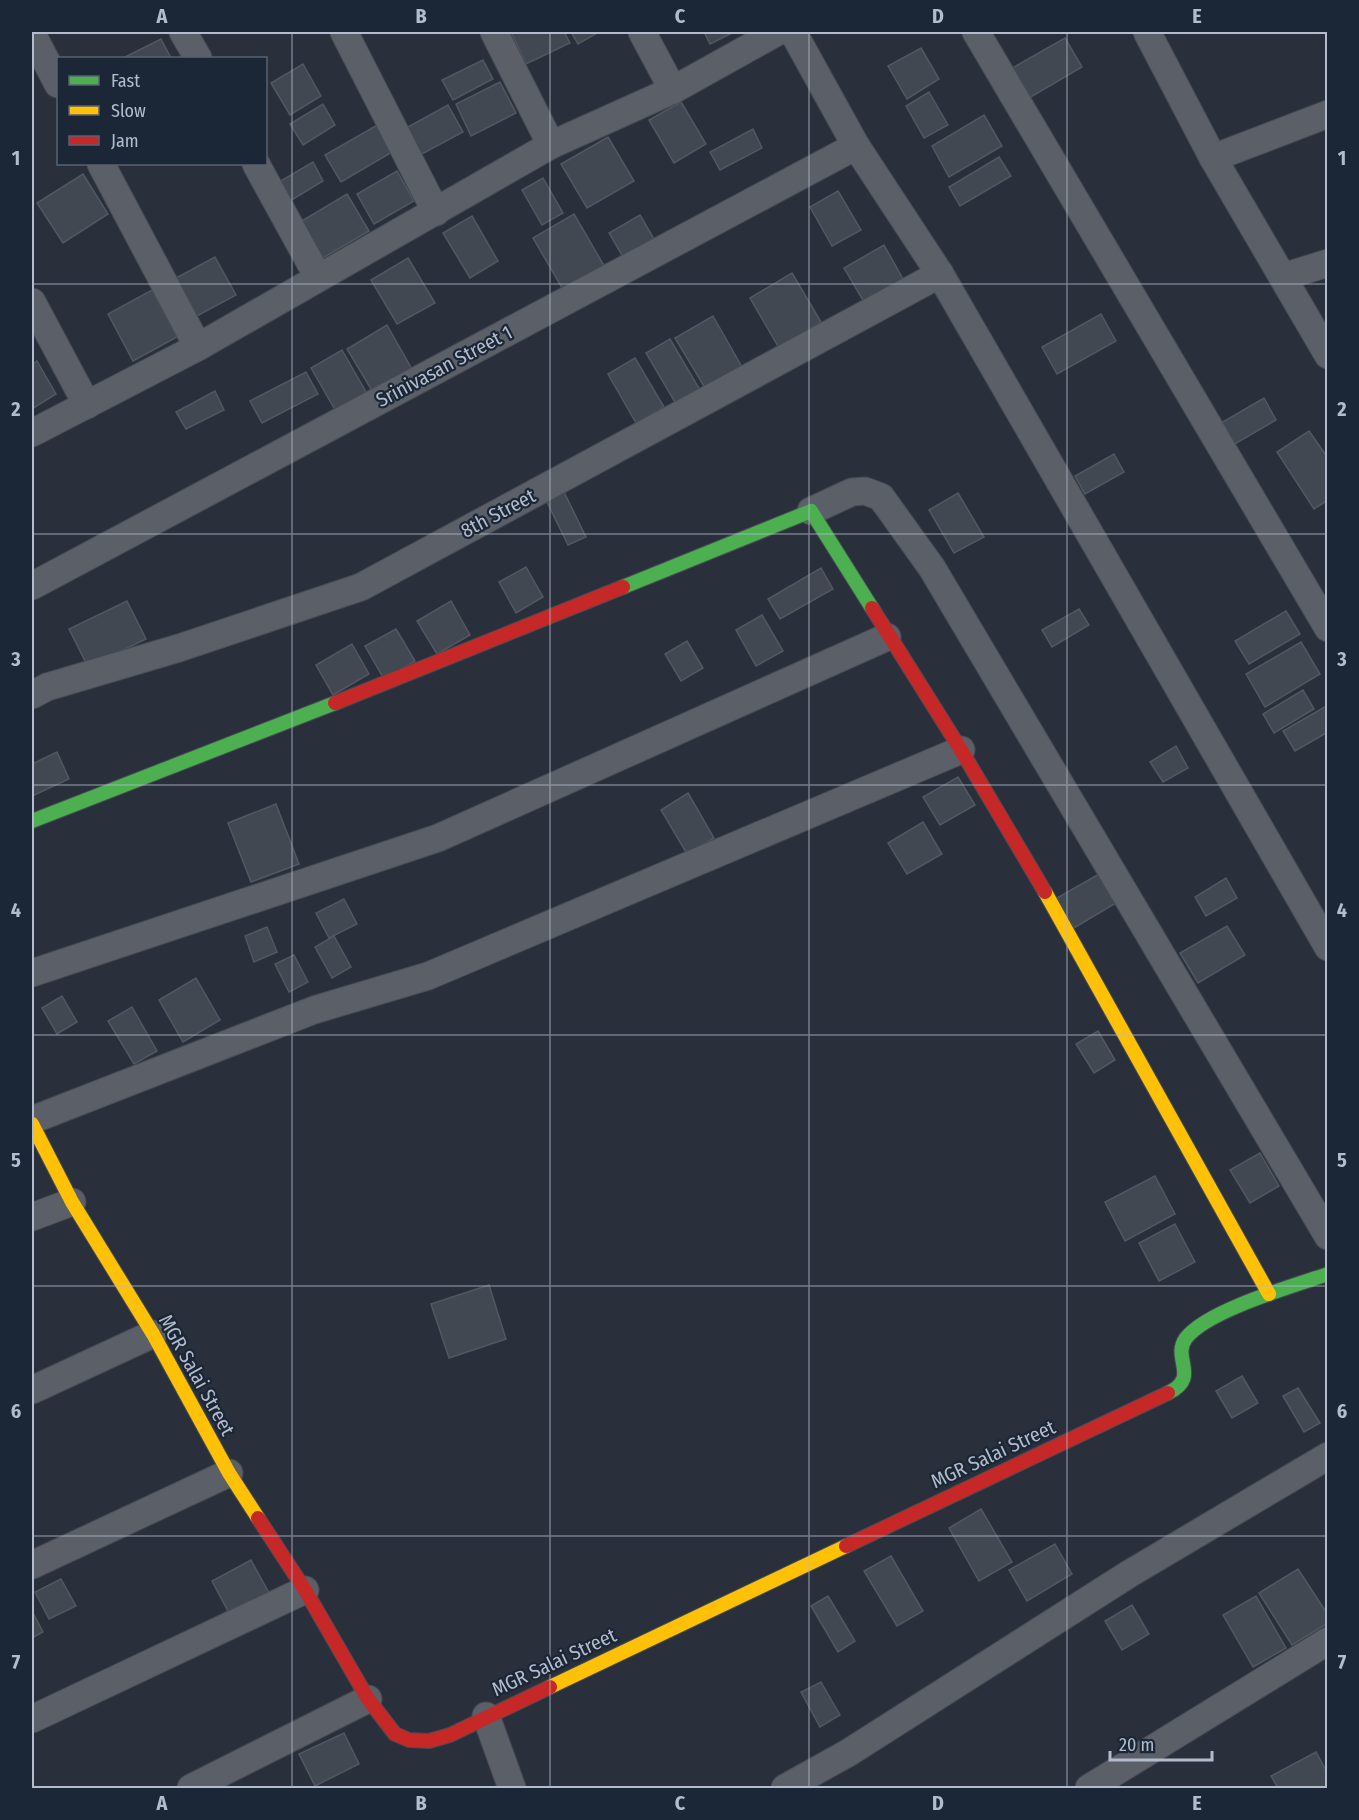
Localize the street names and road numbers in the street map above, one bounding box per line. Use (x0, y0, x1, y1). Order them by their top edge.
street label: Srinivasan Street 1 (372, 320, 516, 412)
street label: 8th Street (457, 483, 540, 543)
street label: MGR Salai Street (154, 1310, 240, 1440)
street label: MGR Salai Street (927, 1415, 1059, 1493)
street label: MGR Salai Street (488, 1623, 620, 1701)

